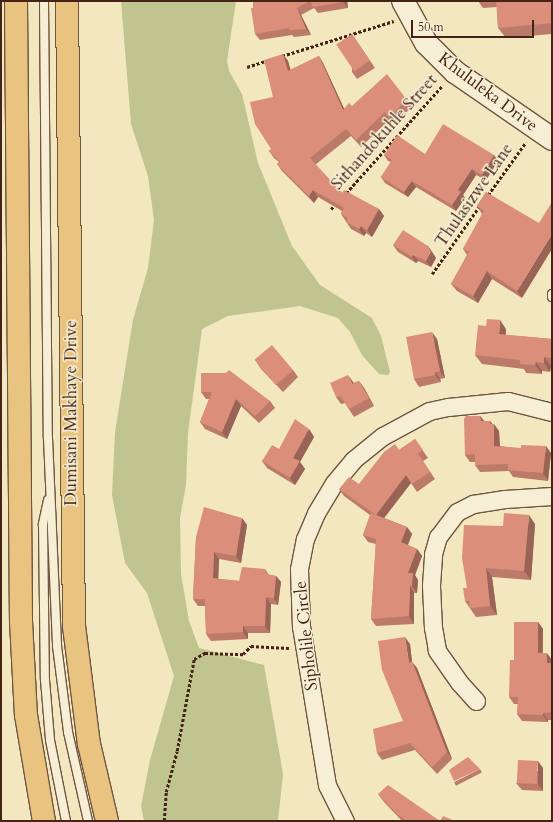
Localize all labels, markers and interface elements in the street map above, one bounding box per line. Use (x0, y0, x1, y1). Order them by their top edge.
scale bar (413, 12, 536, 38)
text: 50 m (418, 19, 444, 35)
street label: Khululeka Drive (434, 48, 542, 136)
street label: Sithandokuhle Street (327, 70, 441, 194)
street label: Thulasizwe Lane (431, 139, 517, 251)
street label: Dumisani Makhaye Drive (61, 320, 81, 506)
street label: Sipholile Circle (290, 580, 322, 692)

